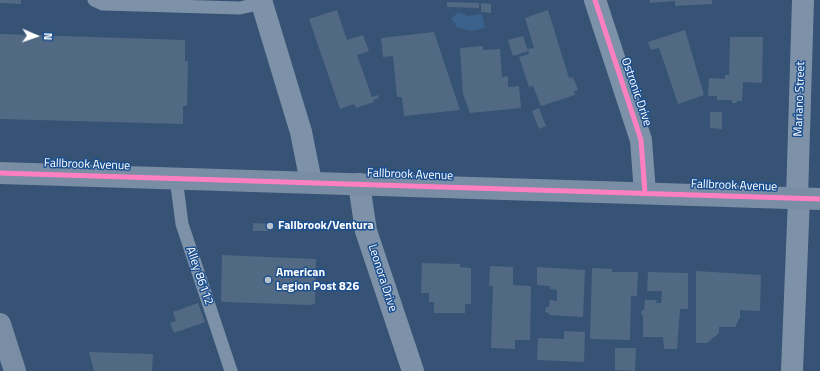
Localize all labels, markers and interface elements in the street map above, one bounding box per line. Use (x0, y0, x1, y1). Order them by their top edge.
north arrow (16, 16, 56, 56)
text: N (40, 32, 56, 41)
street label: Ostronic Drive (618, 56, 654, 128)
street label: Mariano Street (791, 61, 809, 137)
street label: Fallbrook Avenue (44, 156, 130, 174)
street label: Fallbrook Avenue (367, 166, 453, 184)
street label: Fallbrook Avenue (691, 177, 777, 195)
place label: Fallbrook/Ventura (278, 219, 374, 233)
marker: Fallbrook/Ventura (265, 221, 275, 231)
street label: Leonora Drive (364, 243, 400, 313)
street label: Alley 86112 (182, 245, 216, 307)
place label: American Legion Post 826 (276, 266, 359, 294)
marker: American Legion Post 826 (263, 275, 273, 285)

